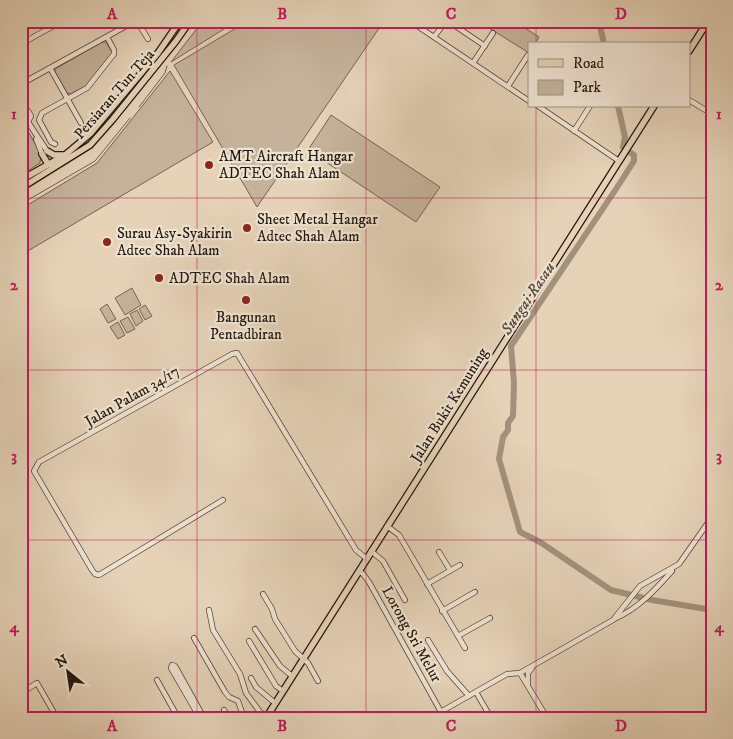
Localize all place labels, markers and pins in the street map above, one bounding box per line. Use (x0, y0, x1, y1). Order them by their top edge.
place label: AMT Aircraft Hangar ADTEC Shah Alam (219, 147, 353, 183)
marker: AMT Aircraft Hangar ADTEC Shah Alam (203, 159, 215, 171)
place label: Sheet Metal Hangar Adtec Shah Alam (257, 210, 378, 246)
marker: Sheet Metal Hangar Adtec Shah Alam (241, 222, 253, 234)
place label: Surau Asy-Syakirin Adtec Shah Alam (117, 224, 232, 260)
marker: Surau Asy-Syakirin Adtec Shah Alam (101, 236, 113, 248)
place label: ADTEC Shah Alam (169, 269, 290, 288)
marker: ADTEC Shah Alam (153, 272, 165, 284)
marker: Bangunan Pentadbiran (240, 294, 252, 306)
place label: Bangunan Pentadbiran (210, 308, 282, 344)

